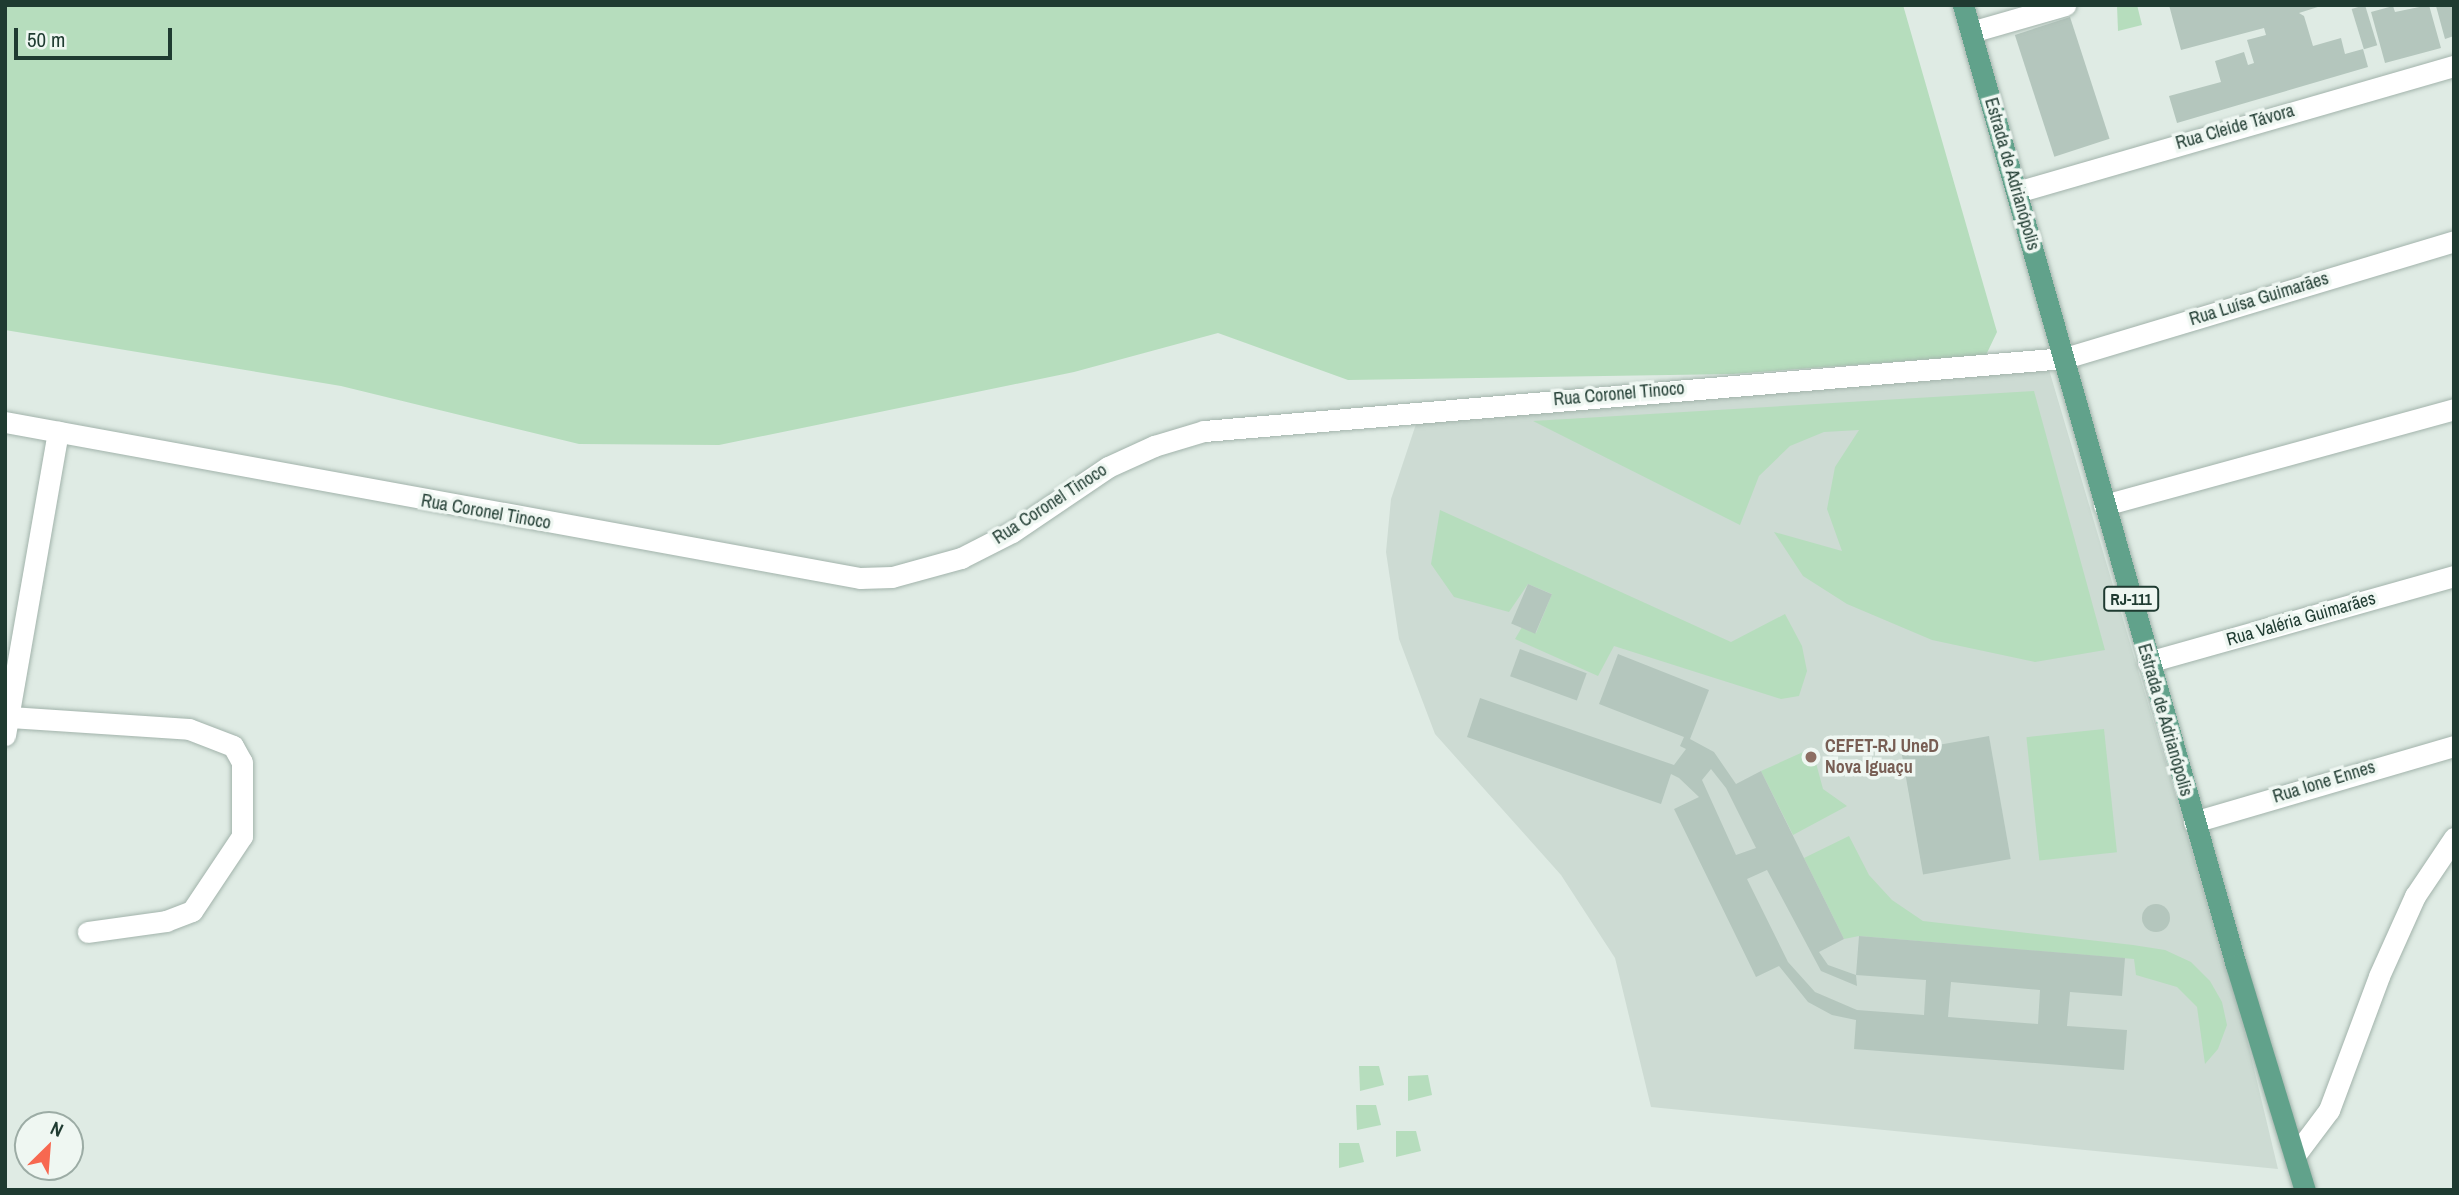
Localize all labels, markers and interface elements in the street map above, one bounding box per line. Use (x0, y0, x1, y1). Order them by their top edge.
scale bar (18, 14, 175, 58)
text: 50 m (27, 25, 65, 54)
street label: Estrada de Adrianópolis (1980, 95, 2044, 253)
street label: Rua Cleide Távora (2173, 100, 2297, 154)
street label: Rua Luísa Guimarães (2187, 268, 2331, 330)
street label: Rua Coronel Tinoco (1552, 377, 1686, 411)
street label: Rua Coronel Tinoco (989, 459, 1111, 549)
street label: Rua Coronel Tinoco (419, 490, 553, 534)
road number: RJ-111 (2103, 586, 2159, 612)
street label: Rua Valéria Guimarães (2224, 587, 2378, 651)
street label: Estrada de Adrianópolis (2133, 641, 2197, 799)
place label: CEFET-RJ UneD Nova Iguaçu (1825, 736, 1939, 778)
marker: CEFET-RJ UneD Nova Iguaçu (1803, 749, 1819, 765)
street label: Rua Ione Ennes (2270, 756, 2378, 808)
north arrow (14, 1111, 84, 1181)
text: N (46, 1115, 68, 1143)

